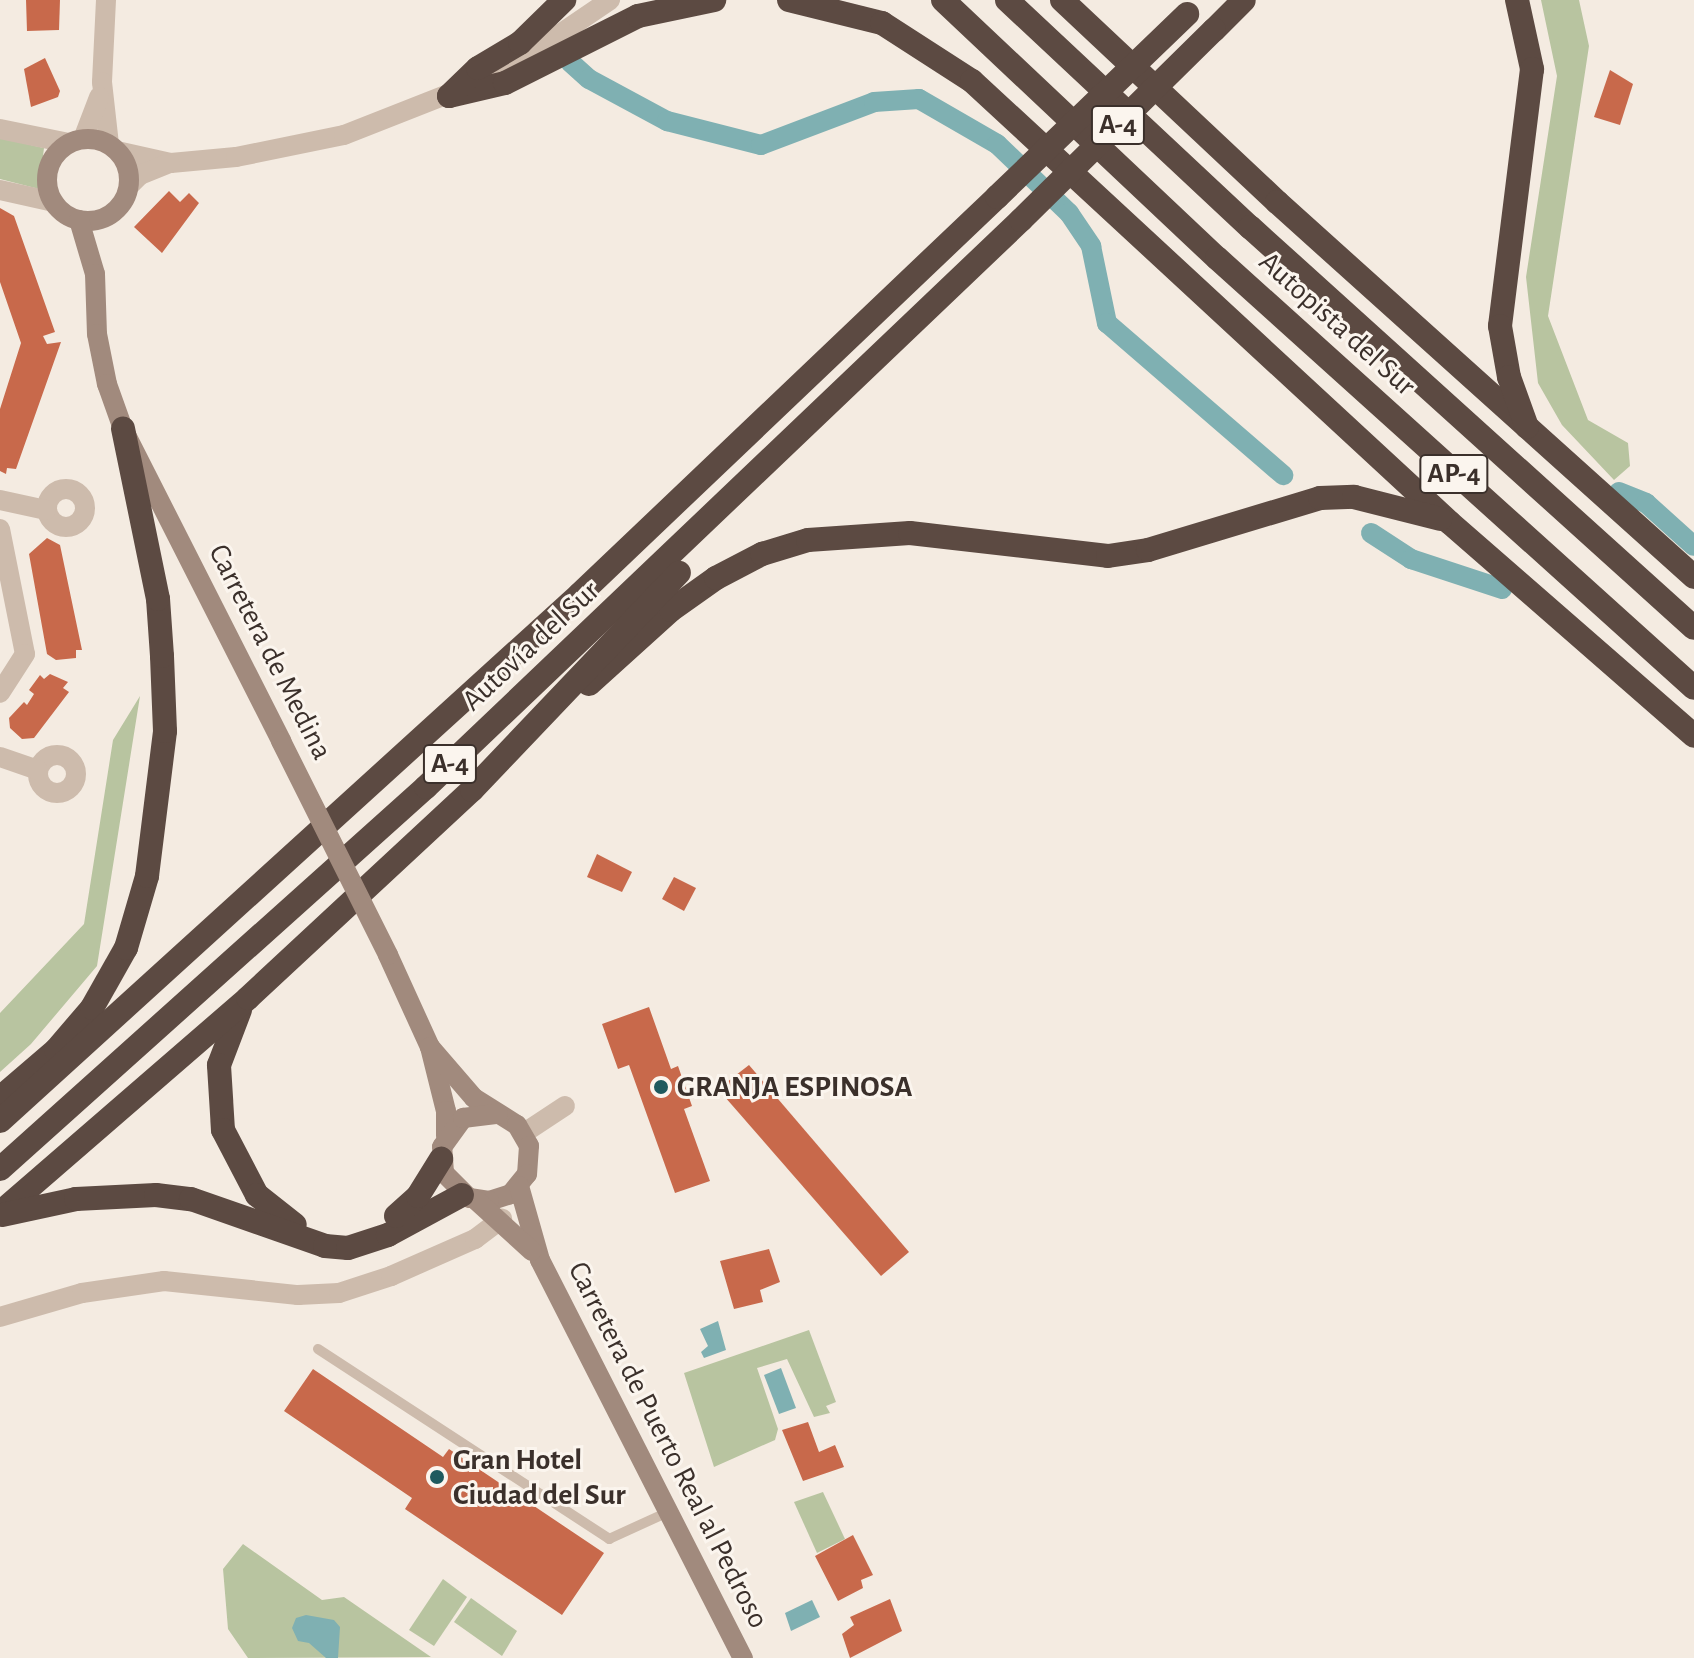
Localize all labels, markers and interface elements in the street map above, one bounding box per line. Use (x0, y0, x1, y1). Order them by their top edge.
road number: A-4 (1090, 101, 1146, 149)
street label: Autopista del Sur (1251, 244, 1423, 404)
road number: AP-4 (1418, 450, 1490, 498)
street label: Carretera de Medina (200, 538, 340, 766)
street label: Autovía del Sur (455, 573, 607, 719)
road number: A-4 (422, 740, 478, 788)
place label: GRANJA ESPINOSA (677, 1069, 913, 1105)
marker: GRANJA ESPINOSA (652, 1078, 670, 1096)
street label: Carretera de Puerto Real al Pedroso (560, 1256, 776, 1634)
place label: Gran Hotel Ciudad del Sur (453, 1442, 626, 1512)
marker: Gran Hotel Ciudad del Sur (428, 1468, 446, 1486)

